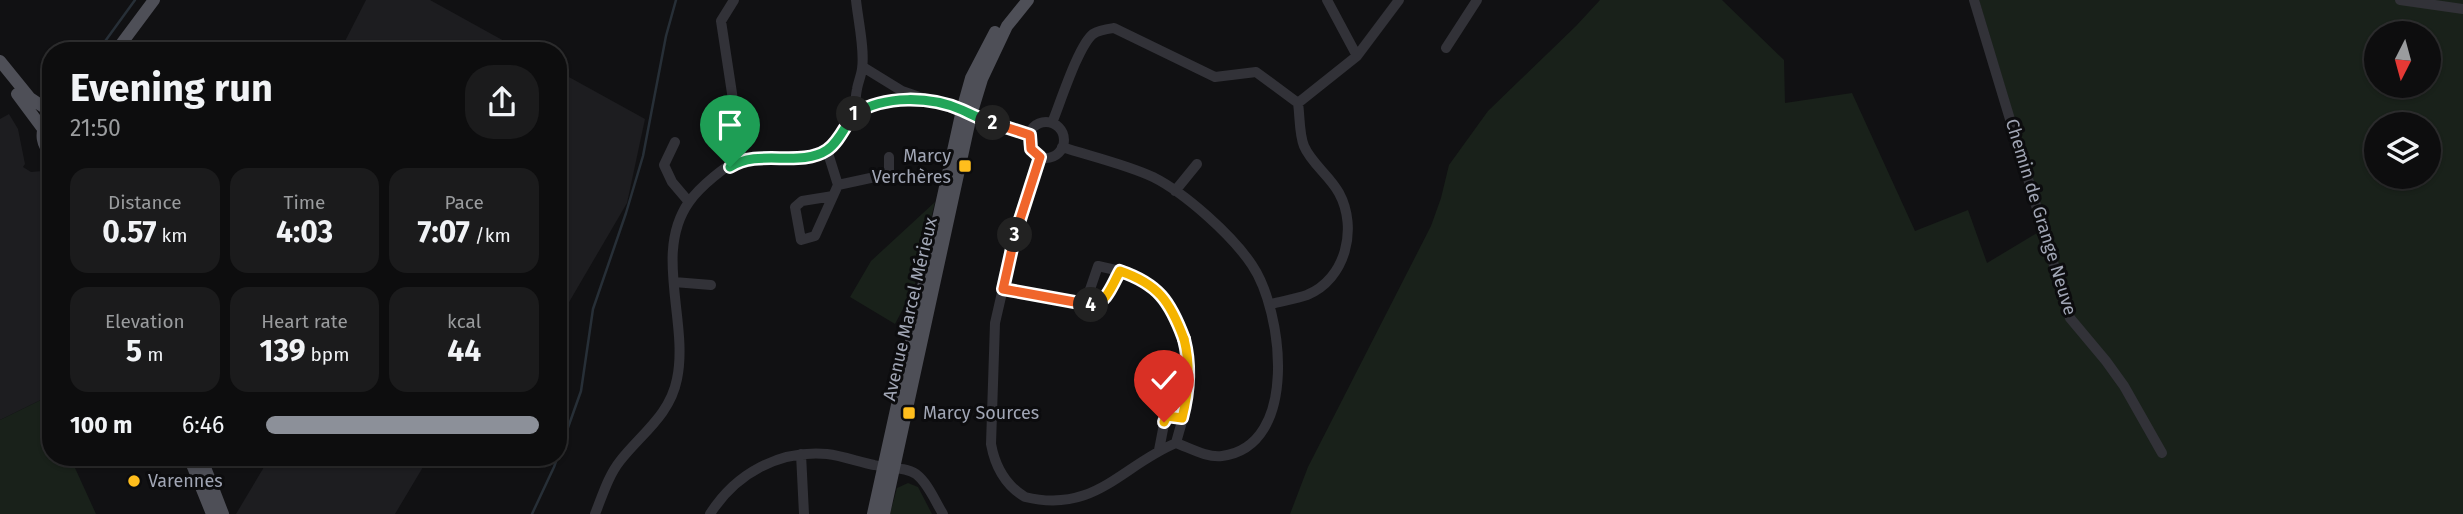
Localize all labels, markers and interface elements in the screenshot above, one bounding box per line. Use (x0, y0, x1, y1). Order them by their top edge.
north arrow (2364, 21, 2441, 98)
map controls (2364, 21, 2441, 189)
text: Evening run (70, 65, 273, 111)
button: share (465, 65, 539, 139)
pin (700, 95, 760, 167)
pin: 1 (836, 96, 872, 132)
text: 1 (849, 102, 858, 125)
icon: arrive (711, 106, 749, 144)
pin: 2 (976, 106, 1010, 140)
text: 2 (988, 111, 997, 134)
button: layers (2364, 112, 2441, 189)
text: 21:50 (70, 114, 121, 142)
street label: Chemin de Grange Neuve (2001, 116, 2081, 318)
place label: Marcy Verchères (872, 145, 951, 188)
marker: Marcy Verchères (957, 158, 973, 174)
text: Distance (108, 191, 182, 214)
text: Time (284, 191, 325, 214)
text: Pace (444, 191, 484, 214)
text: 0.57 (102, 214, 156, 250)
text: 4:03 (276, 214, 333, 250)
text: 7:07 (418, 214, 470, 250)
street label: Avenue Marcel Mérieux (878, 215, 942, 403)
pin: 3 (998, 218, 1032, 252)
text: 3 (1010, 223, 1019, 246)
text: km (156, 224, 188, 247)
text: /km (470, 224, 511, 247)
pin: 4 (1074, 288, 1108, 322)
text: 4 (1085, 293, 1096, 316)
text: Elevation (105, 310, 185, 333)
text: Heart rate (261, 310, 348, 333)
text: kcal (447, 310, 481, 333)
text: 5 (126, 333, 142, 369)
text: 139 (260, 333, 306, 369)
text: 44 (447, 333, 481, 369)
text: m (142, 343, 164, 366)
text: bpm (306, 343, 349, 366)
pin (1134, 350, 1194, 422)
icon: check (1145, 361, 1183, 399)
place label: Marcy Sources (923, 402, 1039, 424)
marker: Marcy Sources (901, 405, 917, 421)
text: 100 m (70, 411, 132, 439)
text: 6:46 (182, 411, 224, 439)
place label: Varennes (148, 470, 223, 492)
marker: Varennes (126, 473, 142, 489)

